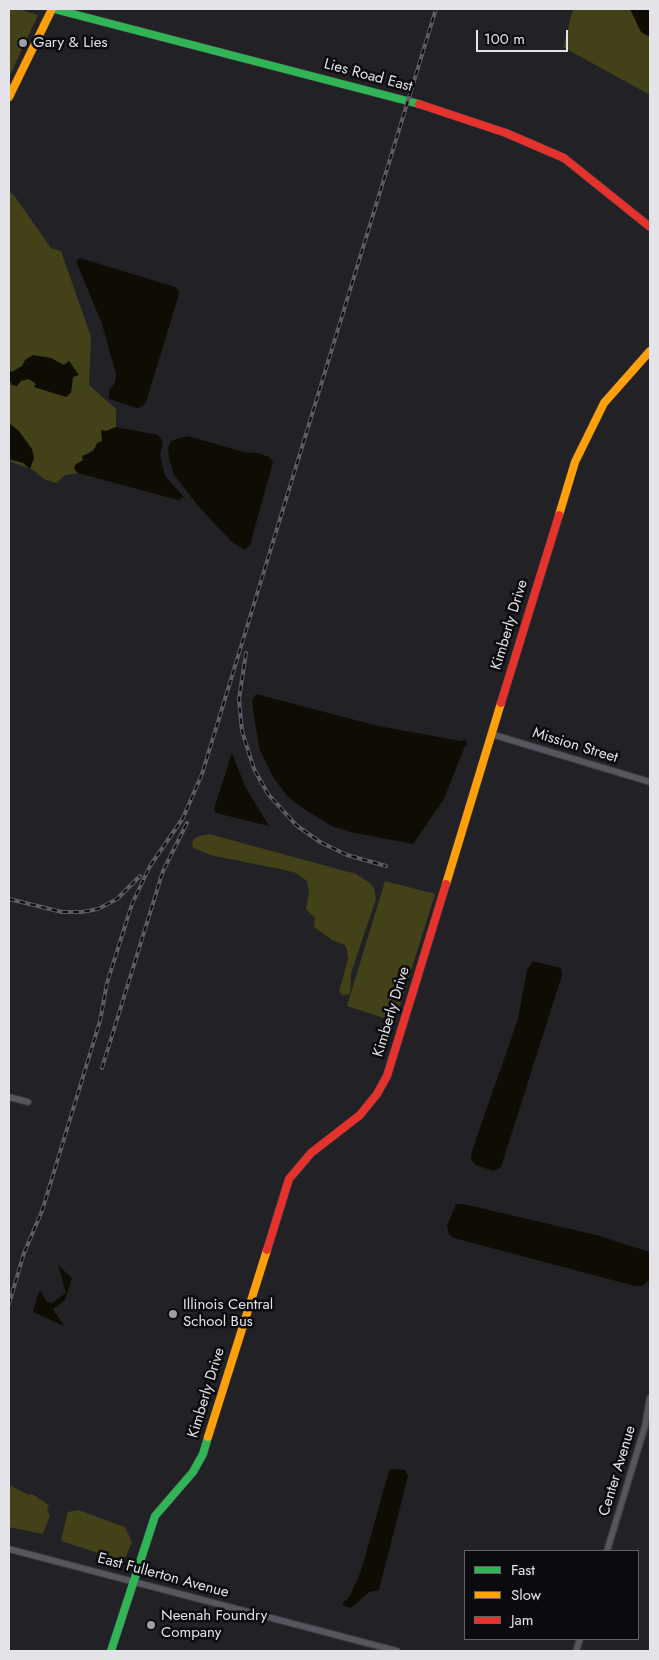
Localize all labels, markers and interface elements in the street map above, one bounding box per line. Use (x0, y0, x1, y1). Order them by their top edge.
scale bar (479, 20, 572, 52)
text: 100 m (484, 28, 525, 50)
place label: Gary & Lies (33, 34, 108, 52)
marker: Gary & Lies (17, 37, 29, 49)
street label: Lies Road East (322, 56, 414, 96)
street label: Kimberly Drive (488, 578, 532, 672)
street label: Mission Street (530, 724, 620, 768)
street label: Kimberly Drive (370, 965, 414, 1059)
place label: Illinois Central School Bus (183, 1296, 273, 1331)
marker: Illinois Central School Bus (167, 1308, 179, 1320)
street label: Kimberly Drive (185, 1346, 229, 1440)
street label: Center Avenue (596, 1424, 640, 1518)
street label: East Fullerton Avenue (95, 1550, 231, 1602)
legend (464, 1550, 639, 1640)
text: Fast (511, 1559, 535, 1581)
text: Slow (511, 1584, 541, 1606)
place label: Neenah Foundry Company (161, 1607, 267, 1642)
text: Jam (511, 1609, 534, 1631)
marker: Neenah Foundry Company (145, 1619, 157, 1631)

